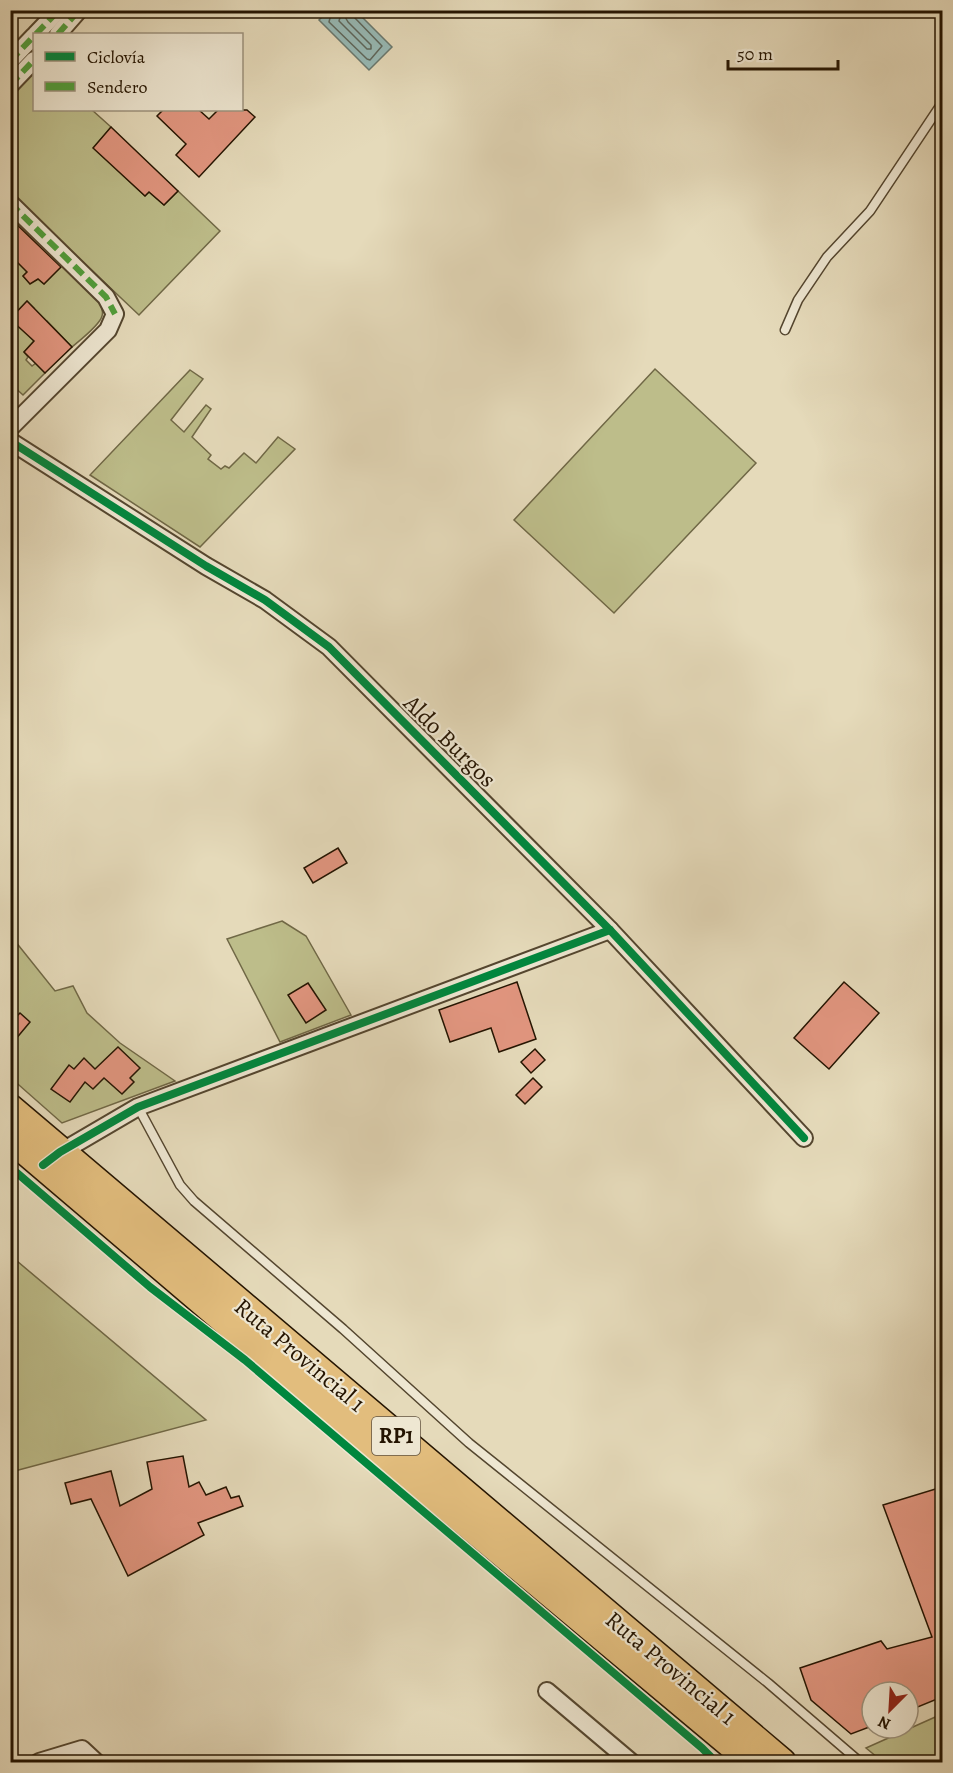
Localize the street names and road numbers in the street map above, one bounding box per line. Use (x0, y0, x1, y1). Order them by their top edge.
street label: Aldo Burgos (396, 687, 503, 794)
street label: Ruta Provincial 1 (228, 1291, 372, 1419)
road number: RP1 (372, 1417, 420, 1455)
street label: Ruta Provincial 1 (599, 1604, 743, 1732)

